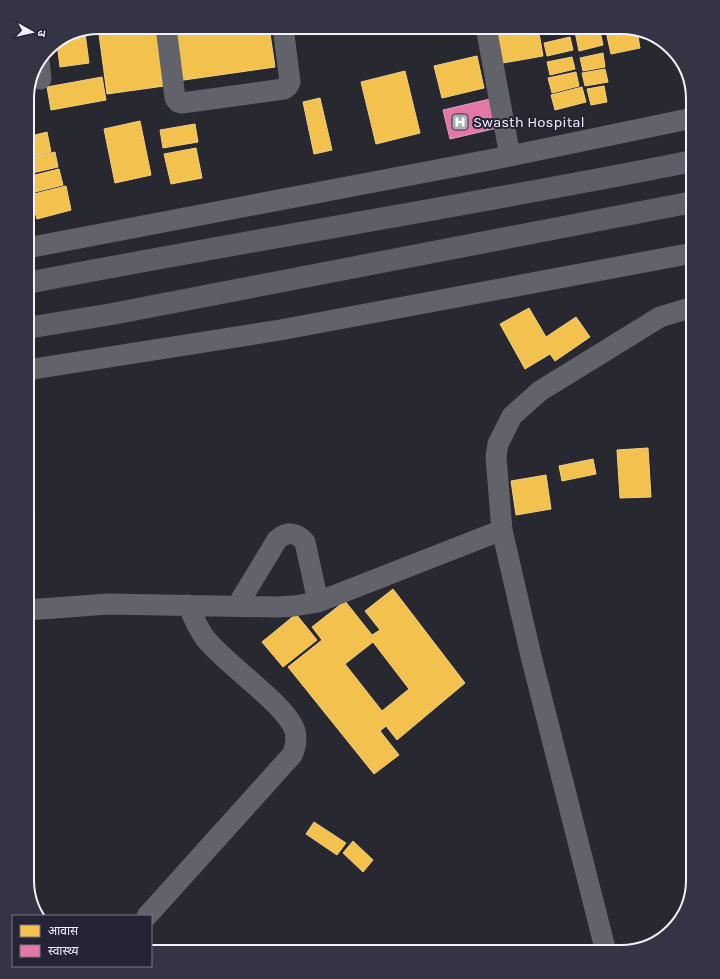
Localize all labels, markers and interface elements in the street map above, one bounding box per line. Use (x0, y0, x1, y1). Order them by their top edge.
north arrow (12, 12, 52, 52)
text: उ (34, 29, 48, 38)
hospital icon: Swasth Hospital (450, 112, 470, 132)
place label: Swasth Hospital (473, 113, 585, 131)
legend (12, 915, 152, 967)
text: आवास (48, 924, 79, 938)
text: स्वास्थ्य (48, 944, 80, 958)

